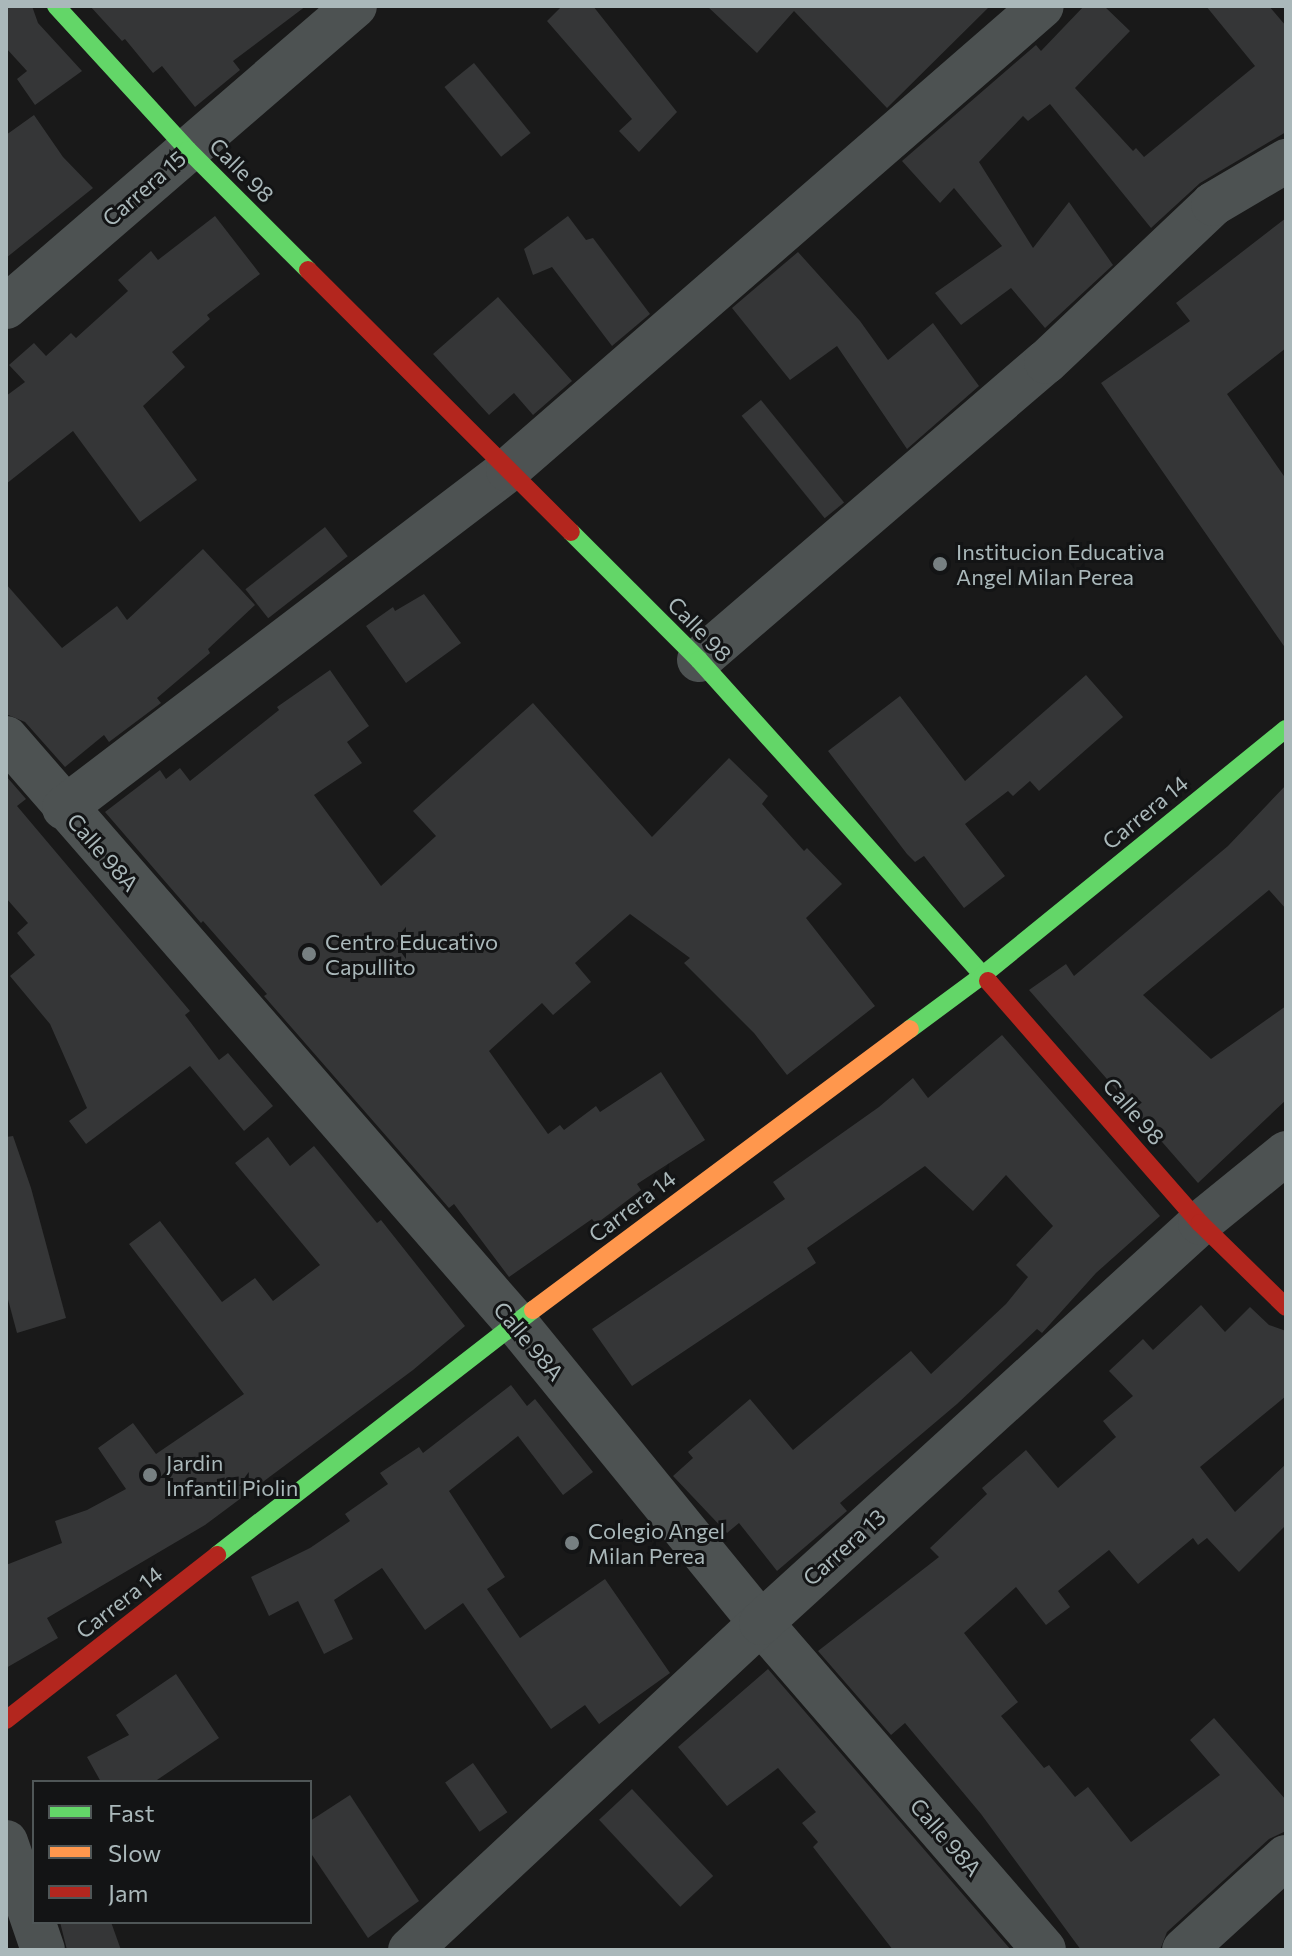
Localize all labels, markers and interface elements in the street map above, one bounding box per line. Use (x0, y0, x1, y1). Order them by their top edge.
street label: Calle 98 (204, 132, 280, 208)
street label: Carrera 15 (97, 145, 191, 231)
place label: Institucion Educativa Angel Milan Perea (956, 538, 1165, 590)
marker: Institucion Educativa Angel Milan Perea (931, 555, 949, 573)
street label: Calle 98 (663, 591, 737, 667)
street label: Carrera 14 (1097, 770, 1193, 854)
street label: Calle 98A (62, 808, 144, 896)
place label: Centro Educativo Capullito (325, 928, 498, 980)
marker: Centro Educativo Capullito (300, 945, 318, 963)
street label: Calle 98 (1098, 1072, 1170, 1150)
street label: Carrera 14 (583, 1165, 681, 1247)
street label: Calle 98A (488, 1296, 570, 1386)
place label: Jardin Infantil Piolin (166, 1449, 298, 1500)
marker: Jardin Infantil Piolin (141, 1466, 159, 1484)
street label: Carrera 13 (797, 1503, 891, 1591)
place label: Colegio Angel Milan Perea (588, 1517, 725, 1568)
marker: Colegio Angel Milan Perea (563, 1534, 581, 1552)
street label: Carrera 14 (71, 1560, 167, 1644)
legend (32, 1780, 312, 1924)
street label: Calle 98A (905, 1793, 987, 1881)
text: Fast (108, 1798, 155, 1827)
text: Slow (108, 1838, 161, 1867)
text: Jam (108, 1878, 148, 1907)

